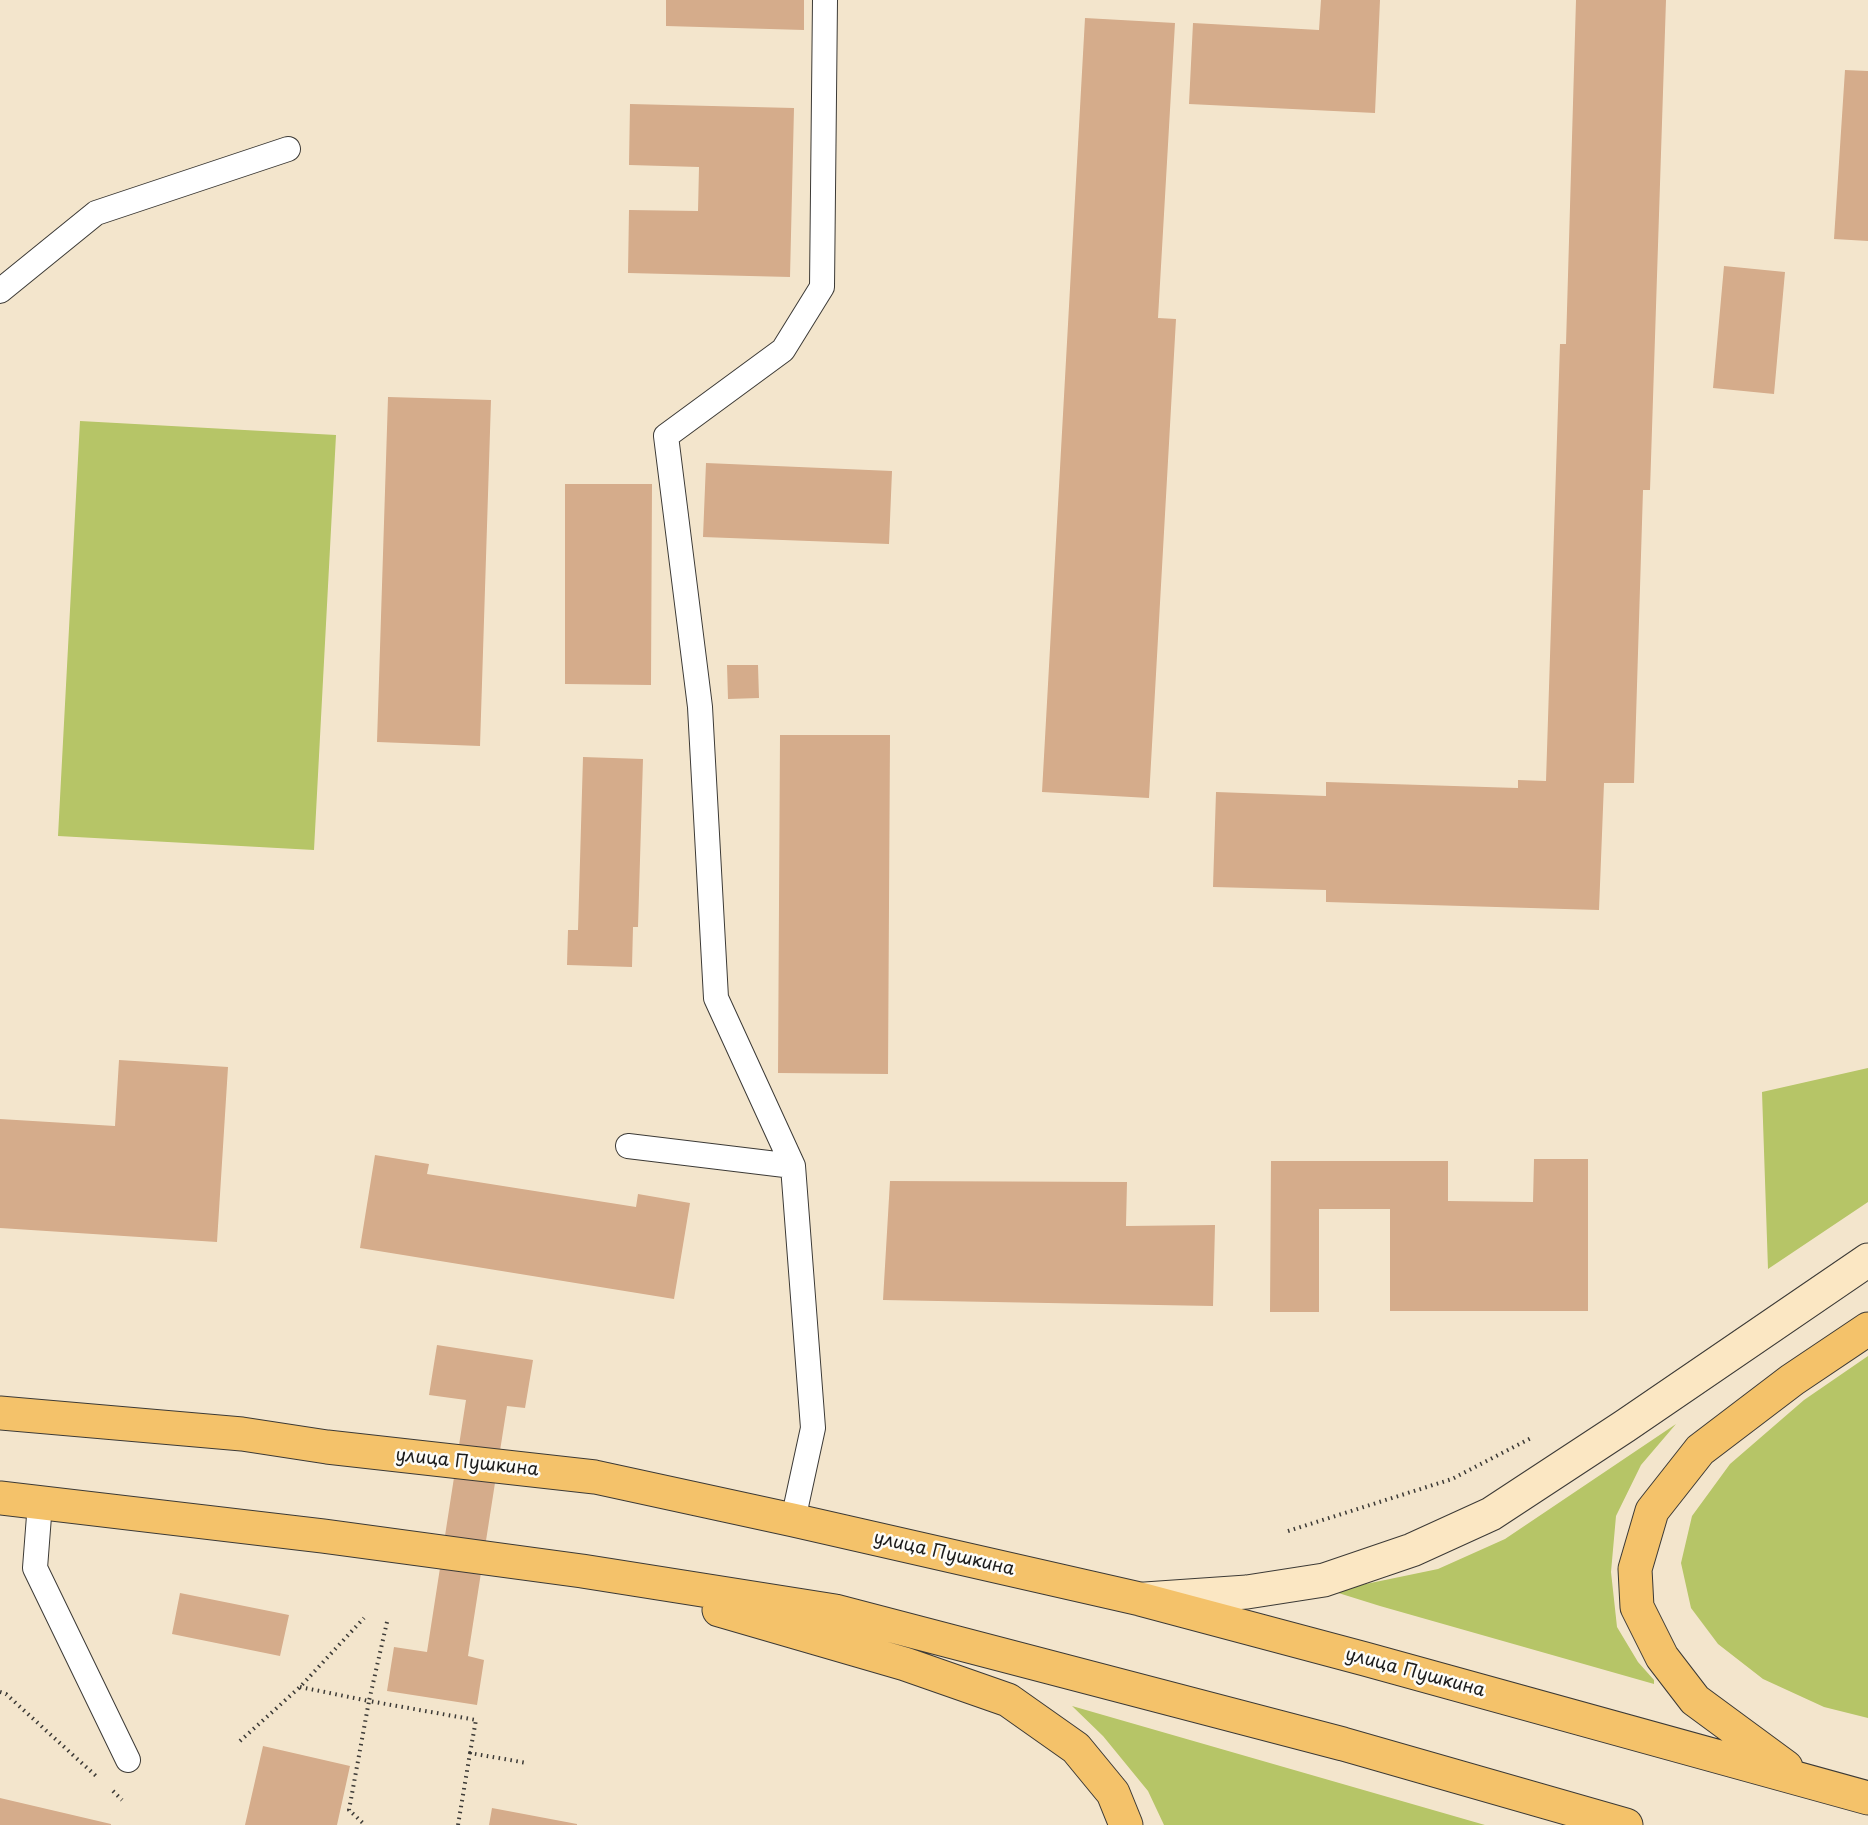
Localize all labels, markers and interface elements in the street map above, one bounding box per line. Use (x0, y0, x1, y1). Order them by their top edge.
street label: улица Пушкина (394, 1445, 540, 1481)
street label: улица Пушкина (871, 1527, 1017, 1581)
street label: улица Пушкина (1343, 1644, 1487, 1702)

